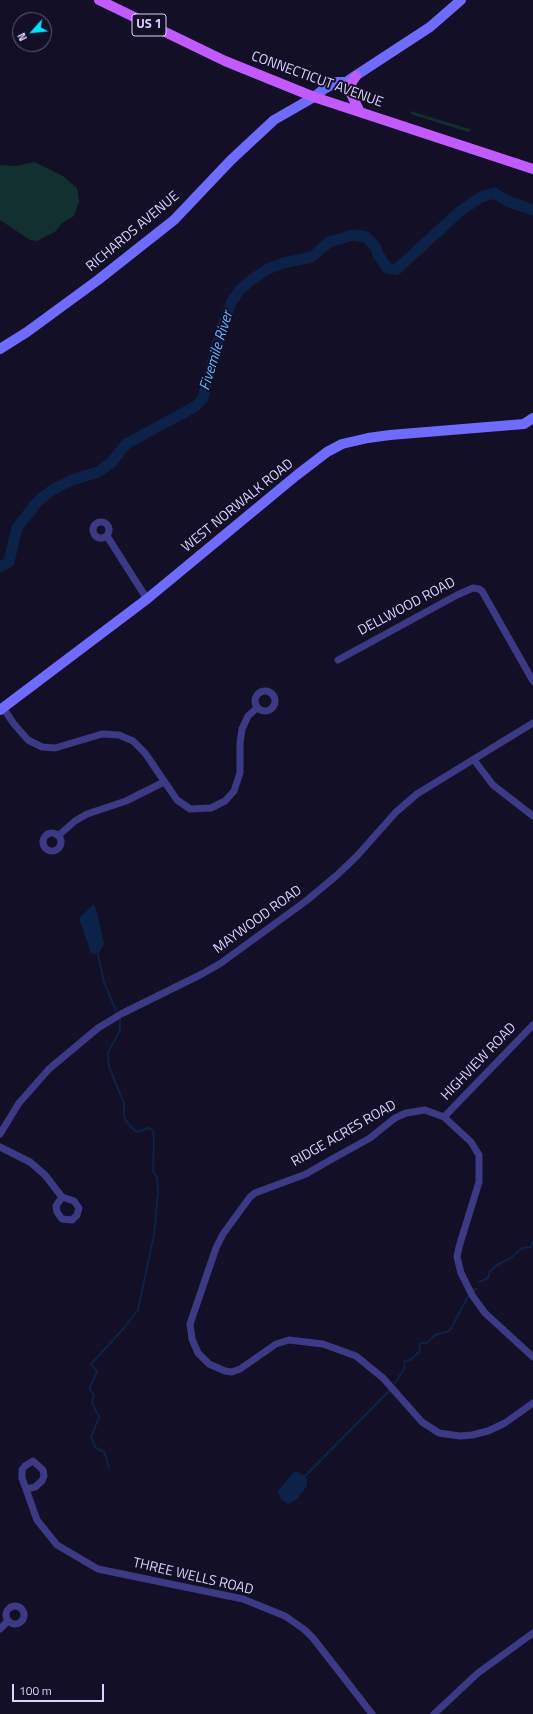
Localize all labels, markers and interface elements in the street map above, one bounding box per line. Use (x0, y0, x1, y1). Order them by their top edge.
north arrow (12, 12, 52, 52)
road number: US 1 (132, 14, 166, 36)
text: N (13, 30, 31, 44)
street label: CONNECTICUT AVENUE (249, 48, 385, 112)
street label: RICHARDS AVENUE (83, 188, 183, 276)
water label: Fivemile River (196, 309, 238, 393)
street label: WEST NORWALK ROAD (179, 456, 297, 556)
street label: DELLWOOD ROAD (356, 574, 458, 640)
street label: MAYWOOD ROAD (211, 882, 305, 958)
street label: HIGHVIEW ROAD (438, 1020, 520, 1104)
street label: RIDGE ACRES ROAD (289, 1097, 399, 1171)
street label: THREE WELLS ROAD (131, 1555, 255, 1599)
scale bar (14, 1676, 106, 1702)
text: 100 m (19, 1681, 52, 1700)

